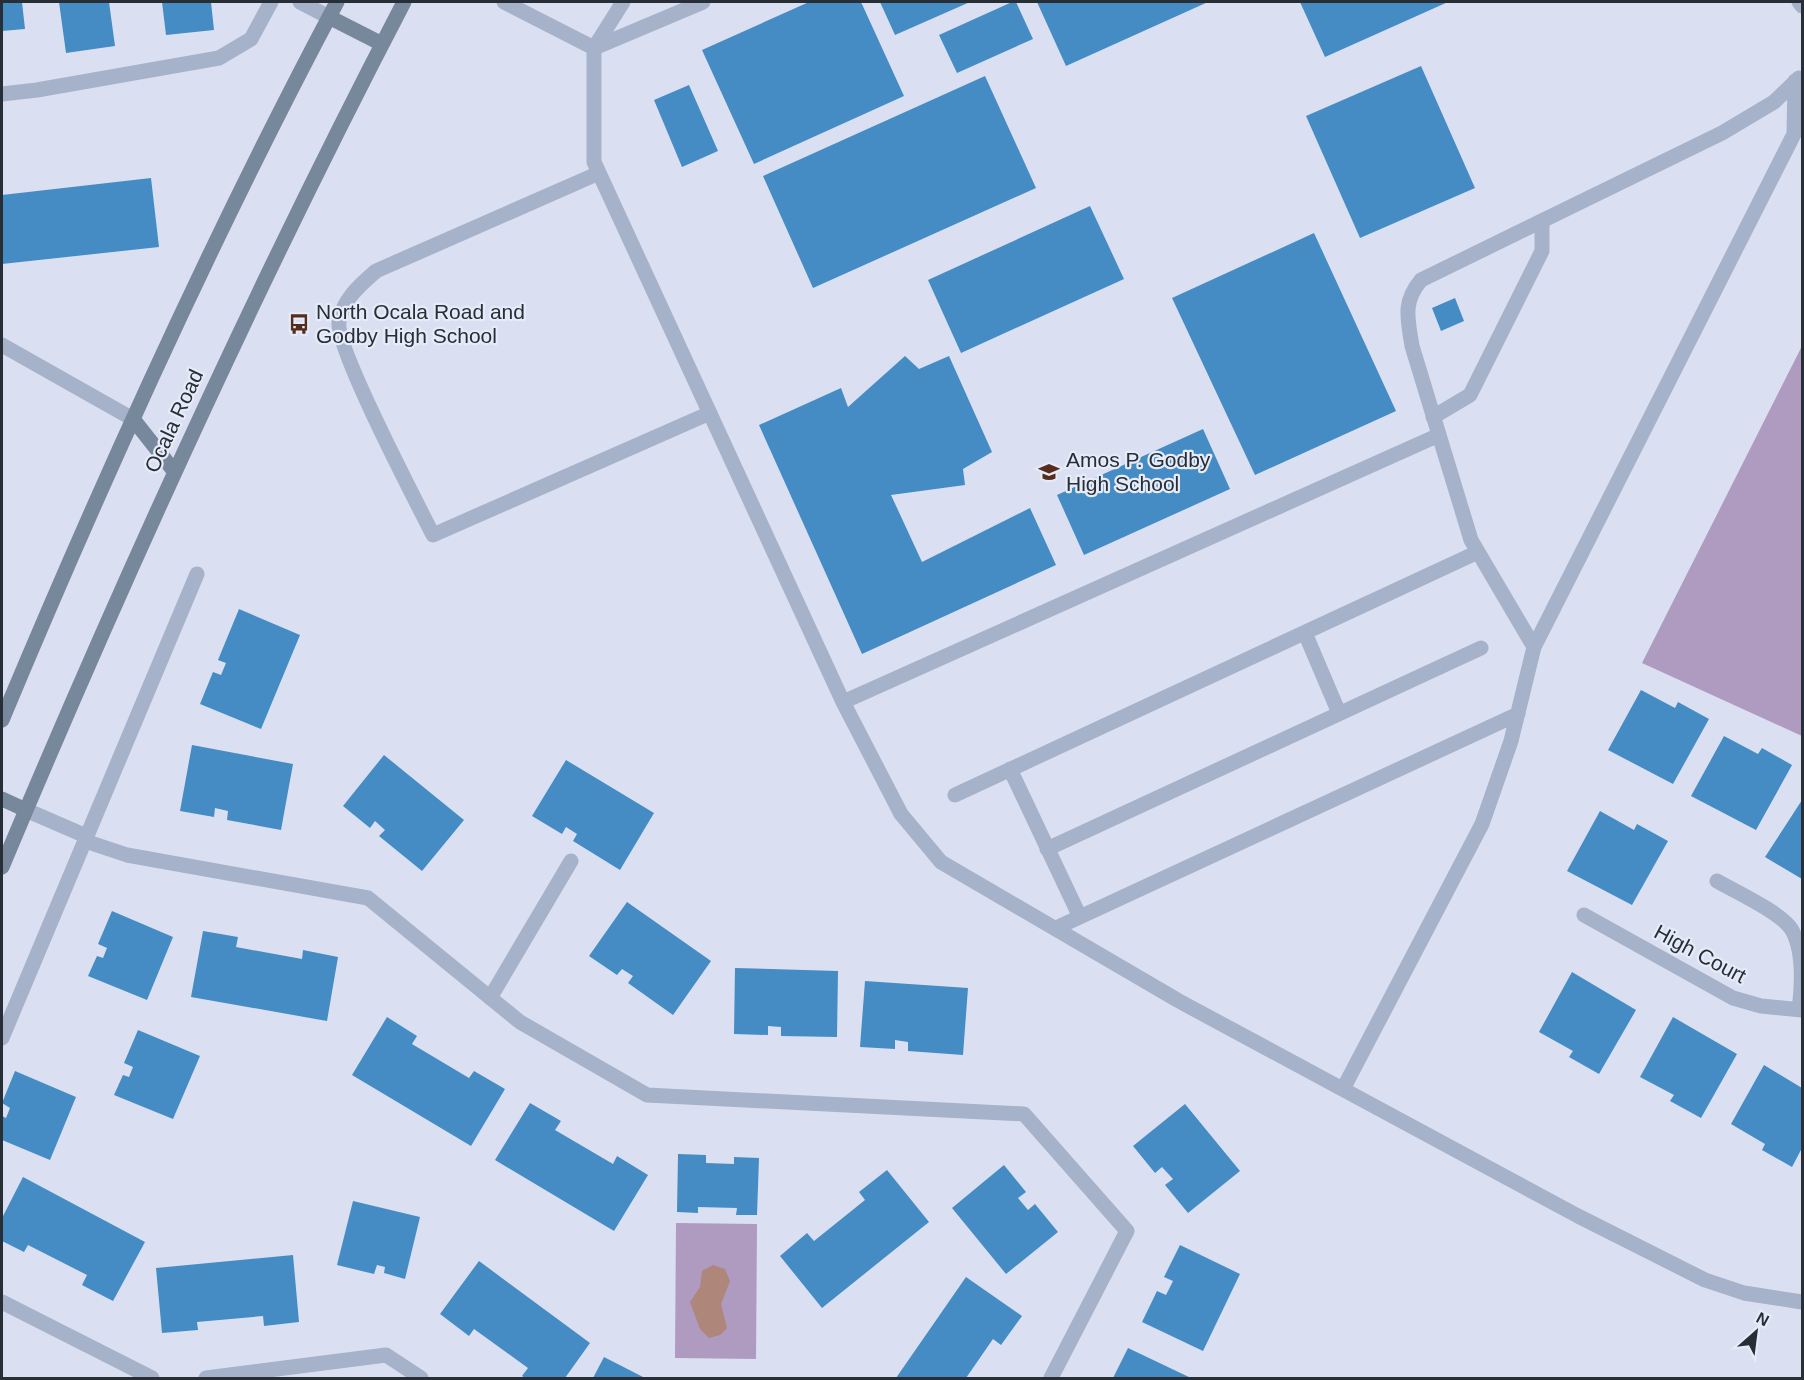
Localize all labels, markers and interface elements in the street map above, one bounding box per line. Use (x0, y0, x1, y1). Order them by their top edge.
place label: North Ocala Road and Godby High School (316, 300, 525, 347)
bus stop icon: North Ocala Road and Godby High School (287, 312, 311, 336)
street label: Ocala Road (140, 366, 207, 476)
place label: Amos P. Godby High School (1066, 448, 1211, 495)
school or university icon: Amos P. Godby High School (1037, 460, 1061, 484)
street label: High Court (1651, 920, 1750, 987)
north arrow (1726, 1302, 1786, 1362)
text: N (1754, 1309, 1772, 1329)

